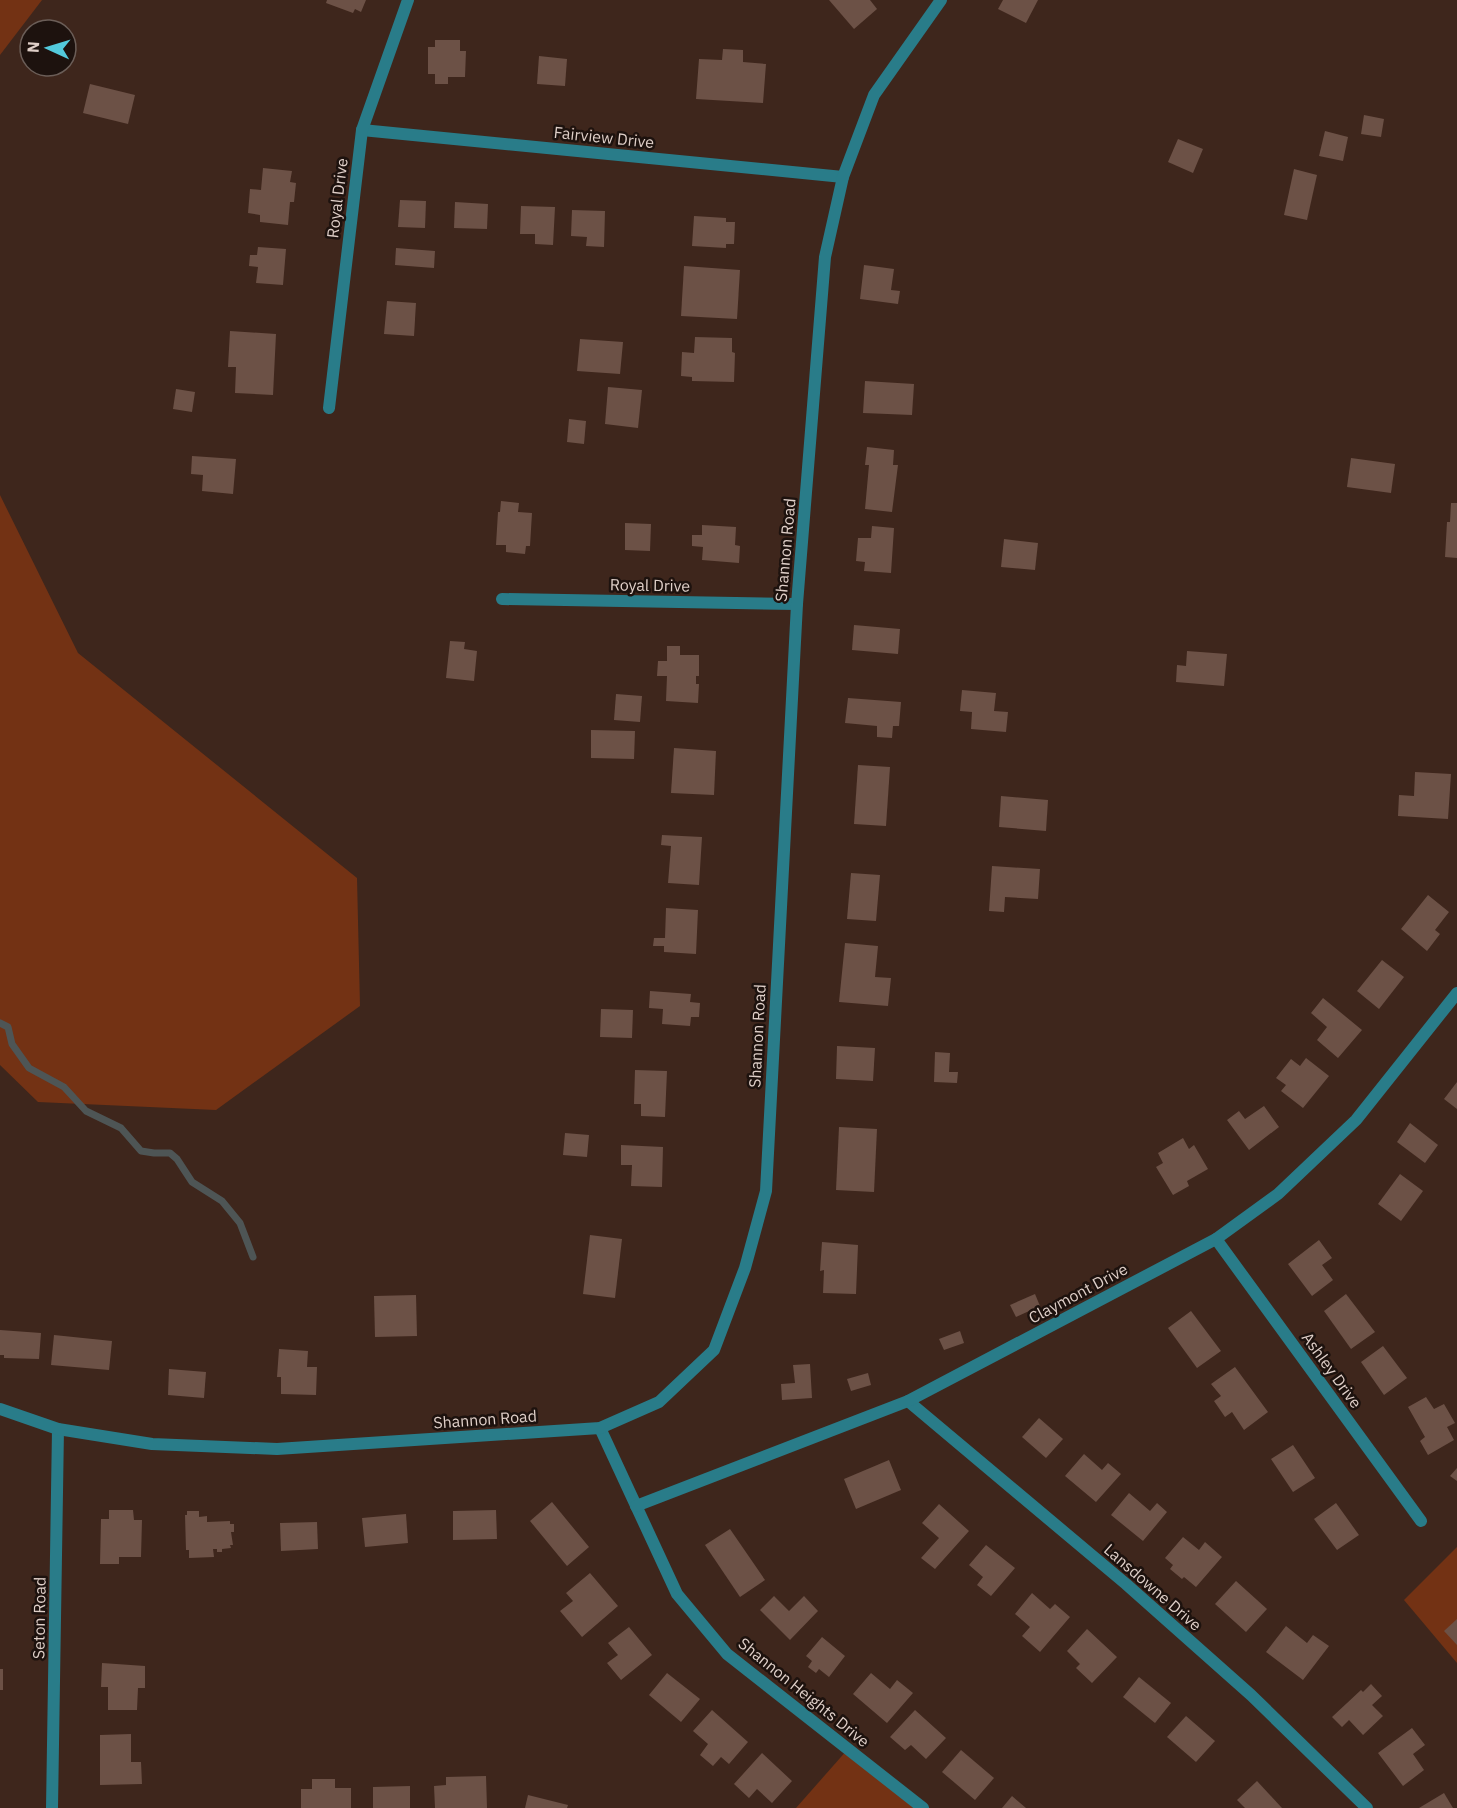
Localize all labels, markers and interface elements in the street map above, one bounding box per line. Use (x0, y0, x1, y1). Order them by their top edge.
north arrow (18, 18, 78, 78)
text: N (23, 40, 43, 53)
street label: Fairview Drive (553, 122, 655, 152)
street label: Royal Drive (322, 157, 352, 239)
street label: Shannon Road (771, 497, 799, 603)
street label: Royal Drive (610, 574, 691, 596)
street label: Shannon Road (744, 984, 770, 1088)
street label: Claymont Drive (1025, 1258, 1131, 1327)
street label: Ashley Drive (1298, 1328, 1366, 1412)
street label: Shannon Road (433, 1405, 537, 1433)
street label: Lansdowne Drive (1100, 1539, 1206, 1635)
street label: Seton Road (28, 1577, 50, 1659)
street label: Shannon Heights Drive (734, 1633, 874, 1751)

